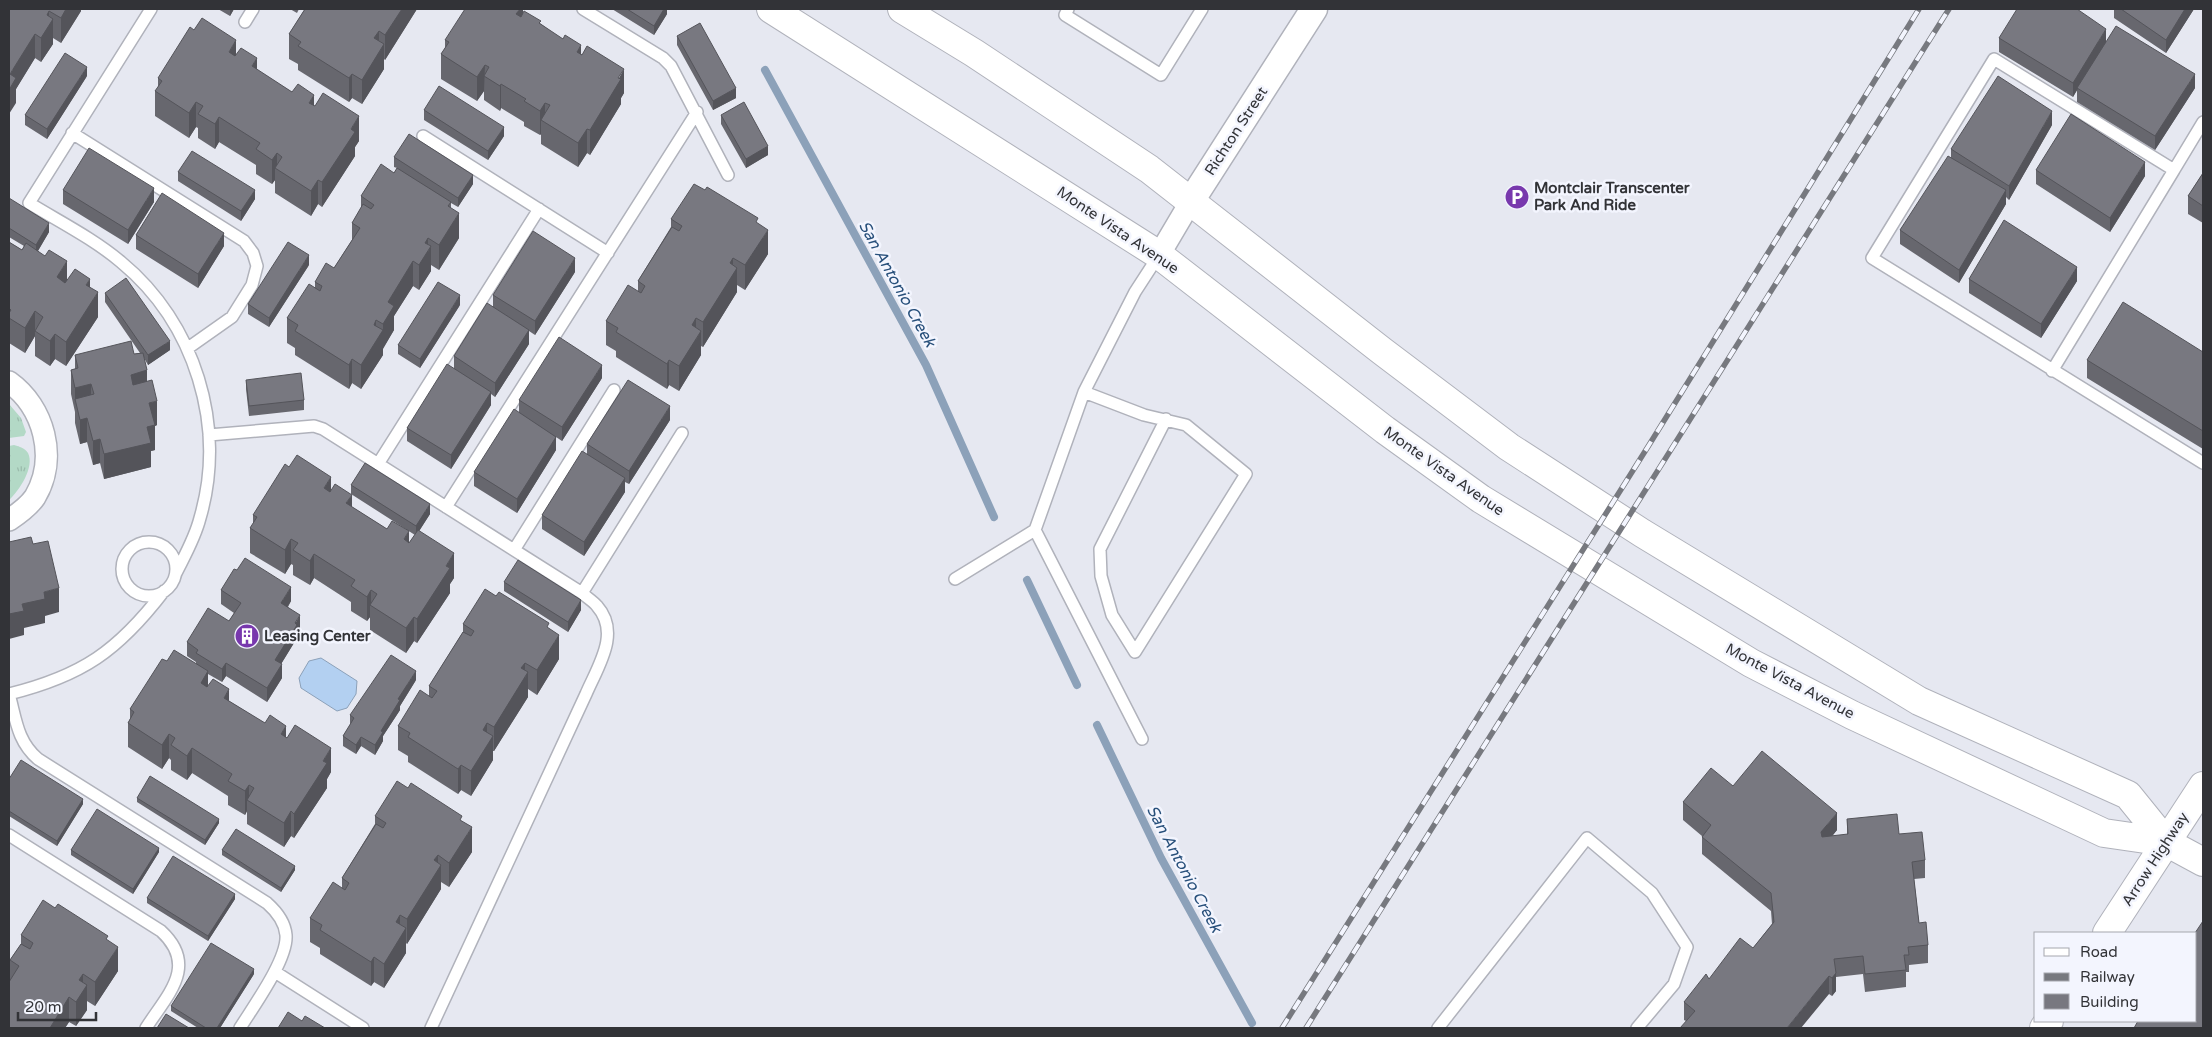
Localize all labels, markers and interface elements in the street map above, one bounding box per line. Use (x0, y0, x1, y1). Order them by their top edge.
street label: Richton Street (1201, 83, 1271, 179)
place label: Montclair Transcenter Park And Ride (1534, 179, 1690, 214)
street label: Monte Vista Avenue (1054, 182, 1182, 278)
parking icon: Montclair Transcenter Park And Ride (1504, 184, 1530, 210)
water label: San Antonio Creek (854, 217, 941, 352)
street label: Monte Vista Avenue (1380, 423, 1508, 519)
building icon: Leasing Center (234, 623, 260, 649)
place label: Leasing Center (264, 627, 371, 646)
street label: Monte Vista Avenue (1723, 639, 1857, 723)
water label: San Antonio Creek (1142, 802, 1227, 937)
street label: Arrow Highway (2118, 809, 2192, 909)
legend (2034, 932, 2197, 1022)
text: Road (2080, 943, 2118, 961)
text: Railway (2080, 968, 2135, 986)
scale bar (18, 990, 95, 1022)
text: Building (2080, 993, 2139, 1011)
text: 20 m (25, 998, 62, 1016)

